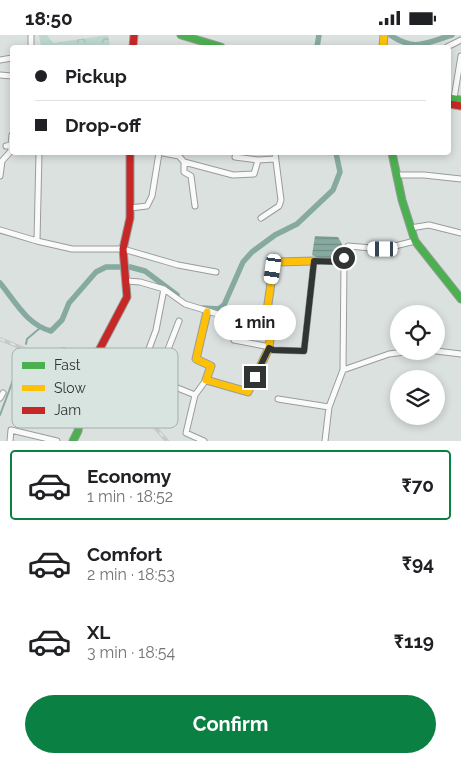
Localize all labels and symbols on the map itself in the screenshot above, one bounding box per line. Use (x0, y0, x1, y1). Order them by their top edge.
car (368, 242, 398, 257)
route start (333, 247, 355, 269)
car (263, 253, 282, 285)
callout: 1 min (214, 305, 296, 339)
legend (12, 348, 178, 428)
text: Fast (54, 357, 81, 373)
route end (244, 366, 266, 388)
text: Slow (54, 380, 86, 396)
text: Jam (54, 402, 81, 418)

